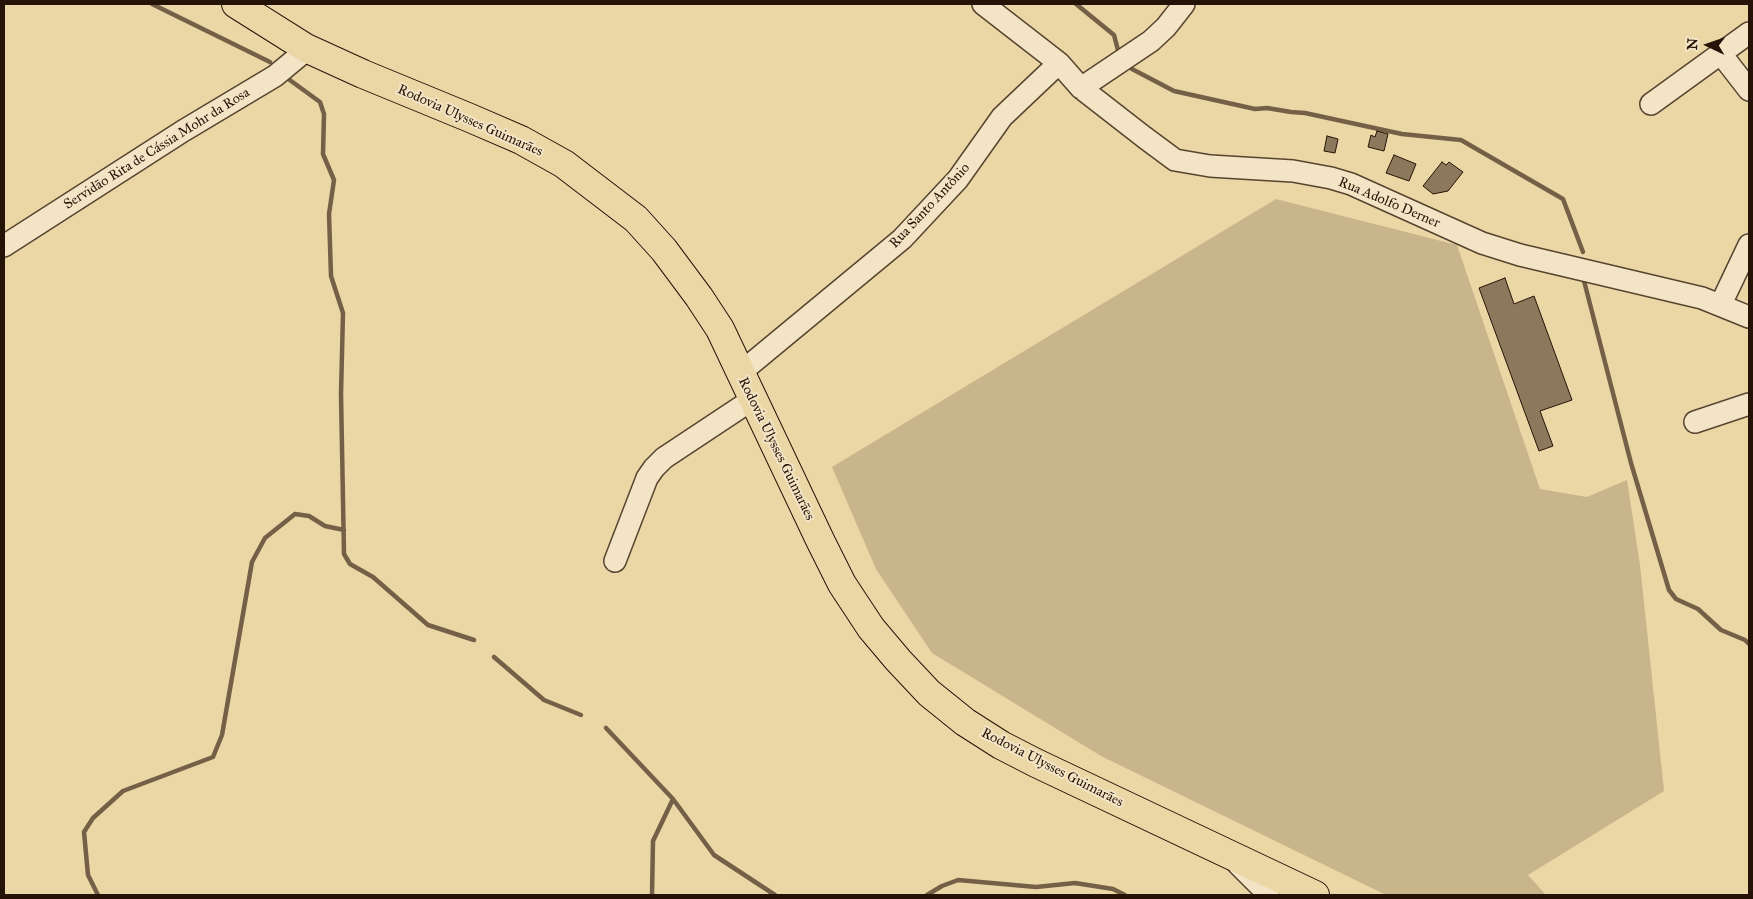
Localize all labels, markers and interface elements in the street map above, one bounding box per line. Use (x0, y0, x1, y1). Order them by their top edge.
north arrow (1683, 20, 1733, 70)
text: N (1684, 38, 1701, 51)
street label: Rodovia Ulysses Guimarães (395, 81, 545, 161)
street label: Servidão Rita de Cássia Mohr da Rosa (61, 85, 253, 213)
street label: Rua Santo Antônio (886, 160, 974, 252)
street label: Rua Adolfo Derner (1336, 174, 1442, 232)
street label: Rodovia Ulysses Guimarães (734, 375, 818, 523)
street label: Rodovia Ulysses Guimarães (978, 725, 1126, 811)

